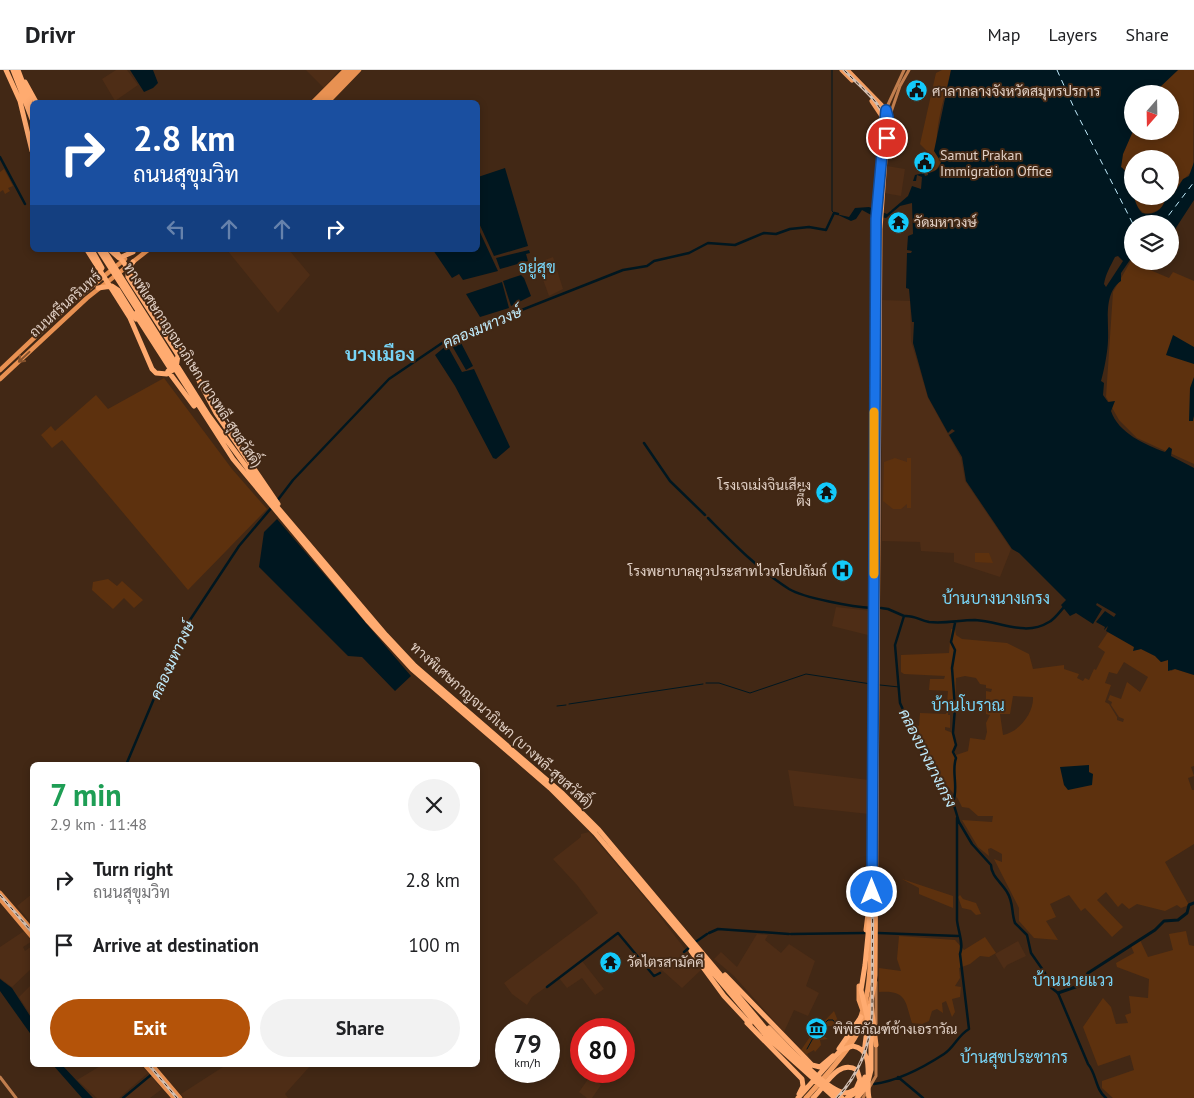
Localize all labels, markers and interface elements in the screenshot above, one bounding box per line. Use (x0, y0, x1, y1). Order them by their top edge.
text: Drivr (25, 19, 75, 50)
text: Map (988, 23, 1020, 46)
text: Layers (1048, 23, 1097, 46)
text: Share (1125, 23, 1169, 46)
public building icon: ศาลากลางจังหวัดสมุทรปรการ (904, 79, 928, 103)
place label: ศาลากลางจังหวัดสมุทรปรการ (932, 82, 1100, 101)
north arrow (1124, 85, 1179, 140)
map controls (1124, 85, 1179, 270)
text: 2.8 km (133, 115, 236, 161)
pin (866, 117, 908, 159)
icon: right (50, 120, 115, 185)
icon: arrive (873, 124, 901, 152)
place label: Samut Prakan Immigration Office (940, 146, 1052, 180)
button: search (1124, 150, 1179, 205)
public building icon: Samut Prakan Immigration Office (912, 151, 936, 175)
text: ถนนสุขุมวิท (133, 160, 239, 188)
temple icon: วัดมหาวงษ์ (886, 210, 910, 234)
place label: วัดมหาวงษ์ (914, 213, 977, 231)
icon: left (162, 215, 190, 243)
icon: ahead (215, 215, 243, 243)
icon: ahead (268, 215, 296, 243)
icon: right (321, 215, 349, 243)
button: layers (1124, 215, 1179, 270)
district label: อยู่สุข (518, 257, 556, 279)
street label: ทางพิเศษกาญจนาภิเษก (บางพลี-สุขสวัสดิ์) (119, 258, 269, 471)
street label: ถนนศรีนครินทร์ (25, 267, 105, 341)
water label: คลองมหาวงษ์ (440, 301, 526, 352)
district label: บางเมือง (345, 342, 415, 366)
one-way arrow (17, 351, 30, 363)
place label: โรงเจเม่งจินเสียง ตึ๊ง (717, 476, 811, 510)
temple icon: โรงเจเม่งจินเสียง ตึ๊ง (815, 481, 839, 505)
hospital icon: โรงพยาบาลยุวประสาทไวทโยปถัมถ์ (831, 559, 855, 583)
place label: โรงพยาบาลยุวประสาทไวทโยปถัมถ์ (627, 562, 827, 581)
district label: บ้านบางนางเกรง (942, 588, 1050, 608)
water label: คลองมหาวงษ์ (146, 616, 199, 702)
street label: ทางพิเศษกาญจนาภิเษก (บางพลี-สุขสวัสดิ์) (406, 635, 600, 813)
district label: บ้านโบราณ (931, 694, 1005, 715)
water label: คลองบางนางเกรง (895, 706, 961, 811)
text: 7 min (50, 775, 122, 814)
button: close (408, 779, 460, 831)
text: 2.9 km · 11:48 (50, 814, 147, 834)
text: Turn right (93, 857, 173, 881)
position arrow (845, 865, 897, 917)
icon: right (50, 866, 78, 894)
text: 2.8 km (406, 868, 460, 892)
text: ถนนสุขุมวิท (93, 882, 170, 902)
icon: arrive (50, 931, 78, 959)
text: Arrive at destination (93, 933, 259, 957)
text: 100 m (408, 933, 460, 957)
temple icon: วัดไตรสามัคคี (599, 950, 623, 974)
place label: วัดไตรสามัคคี (627, 953, 704, 971)
district label: บ้านนายแวว (1032, 970, 1114, 990)
button: Exit (50, 999, 250, 1057)
button: Share (260, 999, 460, 1057)
museum icon: พิพิธภัณฑ์ช้างเอราวัณ (805, 1017, 829, 1041)
speed limit sign: 80 (570, 1018, 635, 1083)
place label: พิพิธภัณฑ์ช้างเอราวัณ (833, 1020, 957, 1038)
text: 79 (513, 1028, 542, 1060)
district label: บ้านสุขประชากร (960, 1047, 1068, 1069)
text: km/h (514, 1055, 541, 1070)

